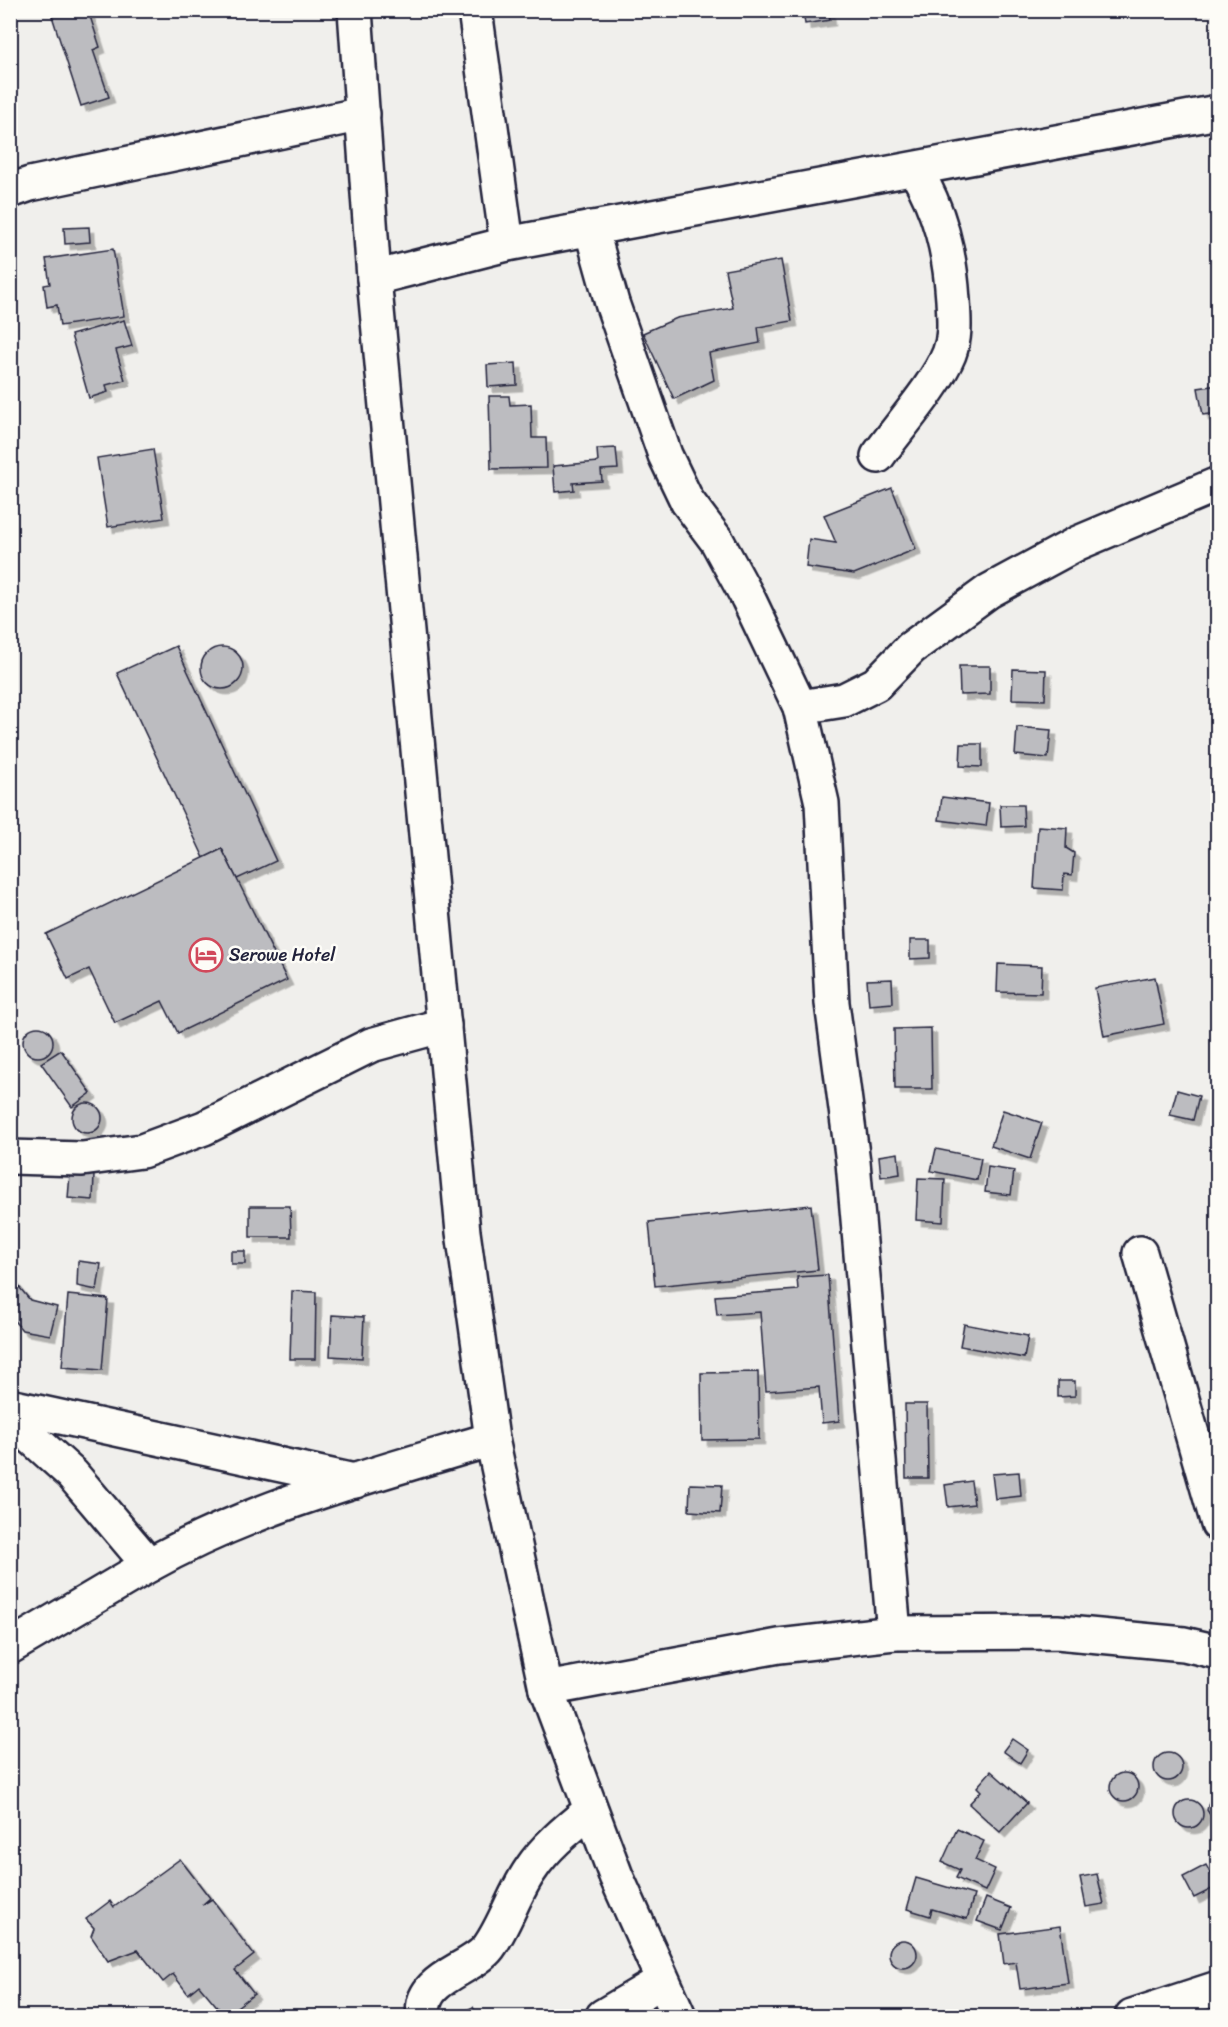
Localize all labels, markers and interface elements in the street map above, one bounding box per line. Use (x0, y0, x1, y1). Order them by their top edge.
hotel icon: Serowe Hotel (188, 937, 224, 973)
place label: Serowe Hotel (229, 939, 336, 971)

